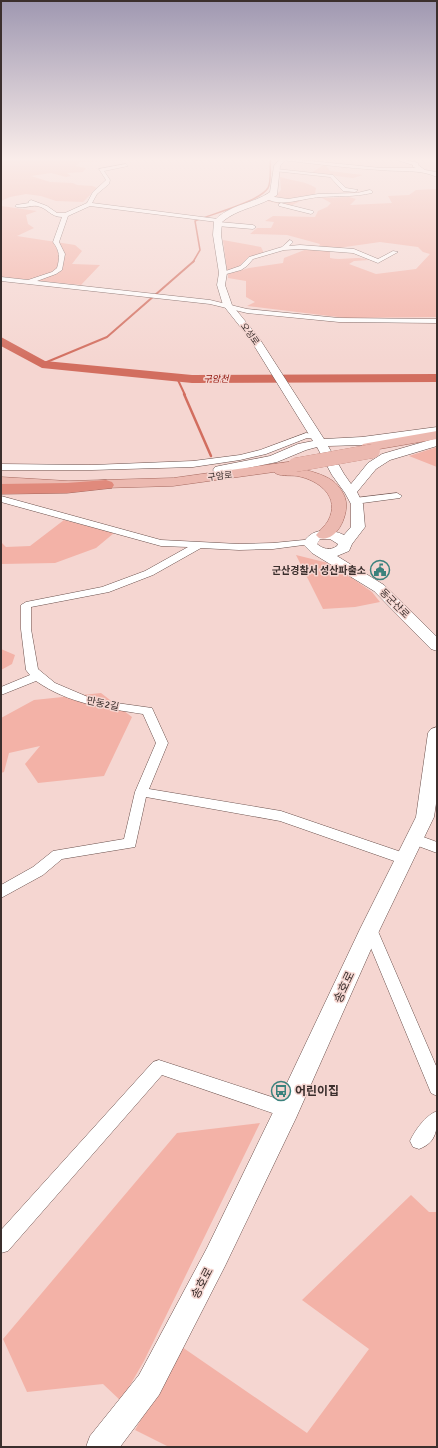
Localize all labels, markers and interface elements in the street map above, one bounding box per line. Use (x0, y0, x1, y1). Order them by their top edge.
street label: 오성로 (238, 321, 261, 348)
water label: 구암천 (204, 374, 229, 385)
street label: 구암로 (207, 470, 233, 483)
public building icon: 군산경찰서 성산파출소 (369, 559, 391, 581)
place label: 군산경찰서 성산파출소 (272, 565, 366, 577)
street label: 동군산로 (377, 586, 412, 621)
street label: 만동2길 (85, 695, 120, 713)
street label: 송호로 (331, 969, 358, 1005)
bus stop icon: 어린이집 (270, 1080, 292, 1102)
place label: 어린이집 (295, 1084, 339, 1099)
street label: 송호로 (188, 1265, 217, 1301)

